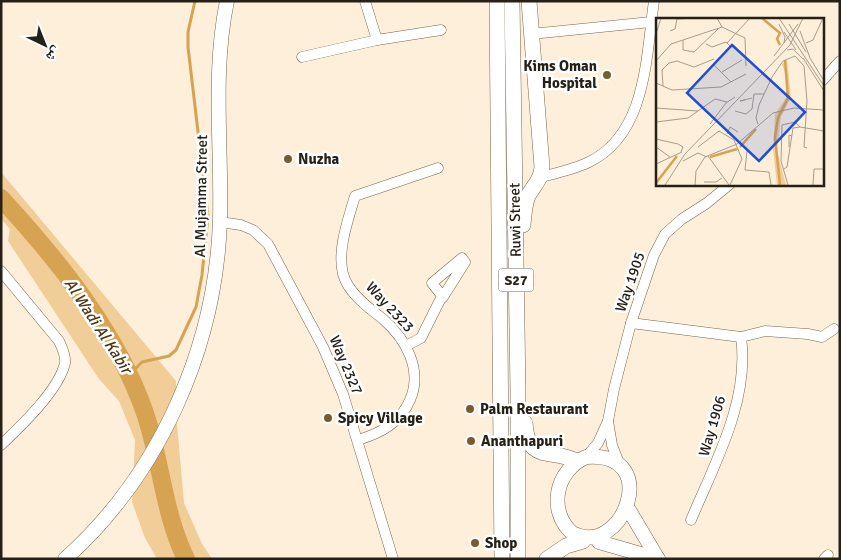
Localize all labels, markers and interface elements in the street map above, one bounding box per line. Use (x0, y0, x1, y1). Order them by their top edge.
inset map (656, 18, 824, 185)
north arrow (20, 20, 70, 70)
text: ش (42, 43, 65, 66)
place label: Kims Oman Hospital (523, 57, 597, 92)
marker: Kims Oman Hospital (601, 69, 613, 81)
street label: Al Mujamma Street (191, 135, 211, 257)
place label: Nuzha (298, 150, 340, 168)
marker: Nuzha (282, 153, 294, 165)
street label: Ruwi Street (505, 183, 525, 257)
street label: Way 1905 (611, 250, 649, 314)
road number: S27 (498, 268, 534, 292)
water label: Al Wadi Al Kabir (60, 275, 137, 379)
street label: Way 2323 (362, 278, 418, 336)
street label: Way 2327 (326, 333, 366, 397)
street label: Way 1906 (695, 394, 729, 458)
place label: Palm Restaurant (480, 400, 589, 418)
marker: Palm Restaurant (464, 403, 476, 415)
place label: Spicy Village (338, 409, 423, 427)
marker: Spicy Village (322, 412, 334, 424)
place label: Ananthapuri (481, 432, 563, 450)
marker: Ananthapuri (465, 435, 477, 447)
place label: Shop (485, 534, 517, 552)
marker: Shop (469, 537, 481, 549)

